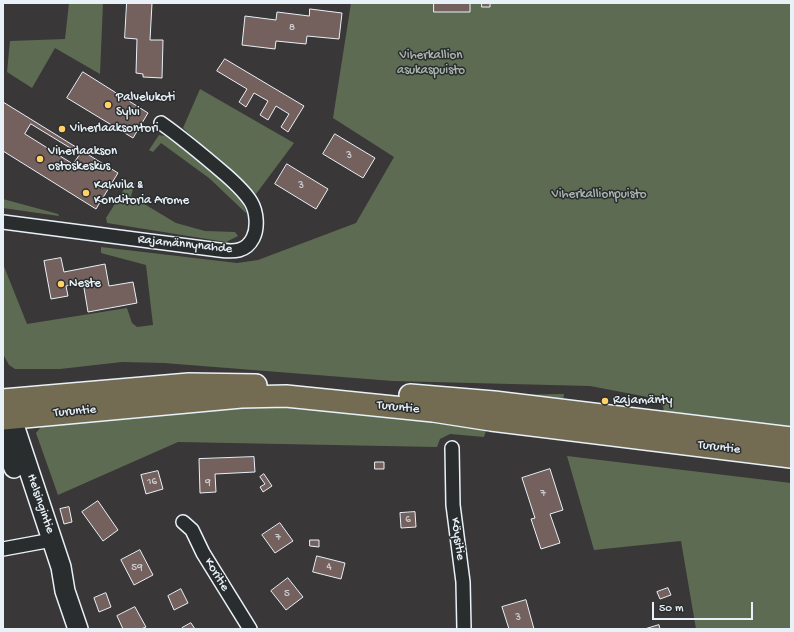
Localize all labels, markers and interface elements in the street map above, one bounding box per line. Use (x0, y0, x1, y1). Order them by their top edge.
house number: 8 (289, 21, 295, 35)
park label: Viherkallion asukaspuisto (397, 48, 465, 79)
place label: Palvelukoti Sylvi (116, 90, 175, 121)
marker: Palvelukoti Sylvi (103, 100, 113, 110)
place label: Viherlaaksontori (70, 121, 159, 137)
marker: Viherlaaksontori (57, 124, 67, 134)
place label: Viherlaakson ostoskeskus (48, 144, 117, 175)
house number: 3 (346, 149, 352, 163)
marker: Viherlaakson ostoskeskus (35, 154, 45, 164)
place label: Kahvila & Konditoria Arome (94, 178, 189, 209)
house number: 3 (298, 179, 304, 193)
park label: Viherkallionpuisto (552, 187, 646, 203)
marker: Kahvila & Konditoria Arome (81, 188, 91, 198)
street label: Rajamännynahde (137, 232, 233, 258)
place label: Neste (69, 276, 101, 292)
marker: Neste (56, 279, 66, 289)
place label: Rajamänty (613, 393, 672, 409)
marker: Rajamänty (600, 396, 610, 406)
street label: Turuntie (376, 398, 420, 418)
street label: Turuntie (53, 402, 97, 422)
street label: Turuntie (697, 438, 741, 458)
street label: Helsingintie (23, 472, 57, 536)
house number: 16 (147, 475, 157, 489)
house number: 9 (205, 476, 211, 490)
house number: 7 (540, 487, 546, 501)
house number: 6 (405, 513, 411, 527)
street label: Köysitie (446, 517, 468, 561)
house number: 7 (275, 531, 281, 545)
street label: Koritie (200, 555, 232, 595)
house number: 4 (326, 560, 332, 574)
house number: 59 (131, 561, 143, 575)
house number: 5 (284, 587, 290, 601)
scale bar (654, 594, 755, 620)
text: 50 m (659, 602, 684, 616)
house number: 3 (515, 611, 521, 625)

